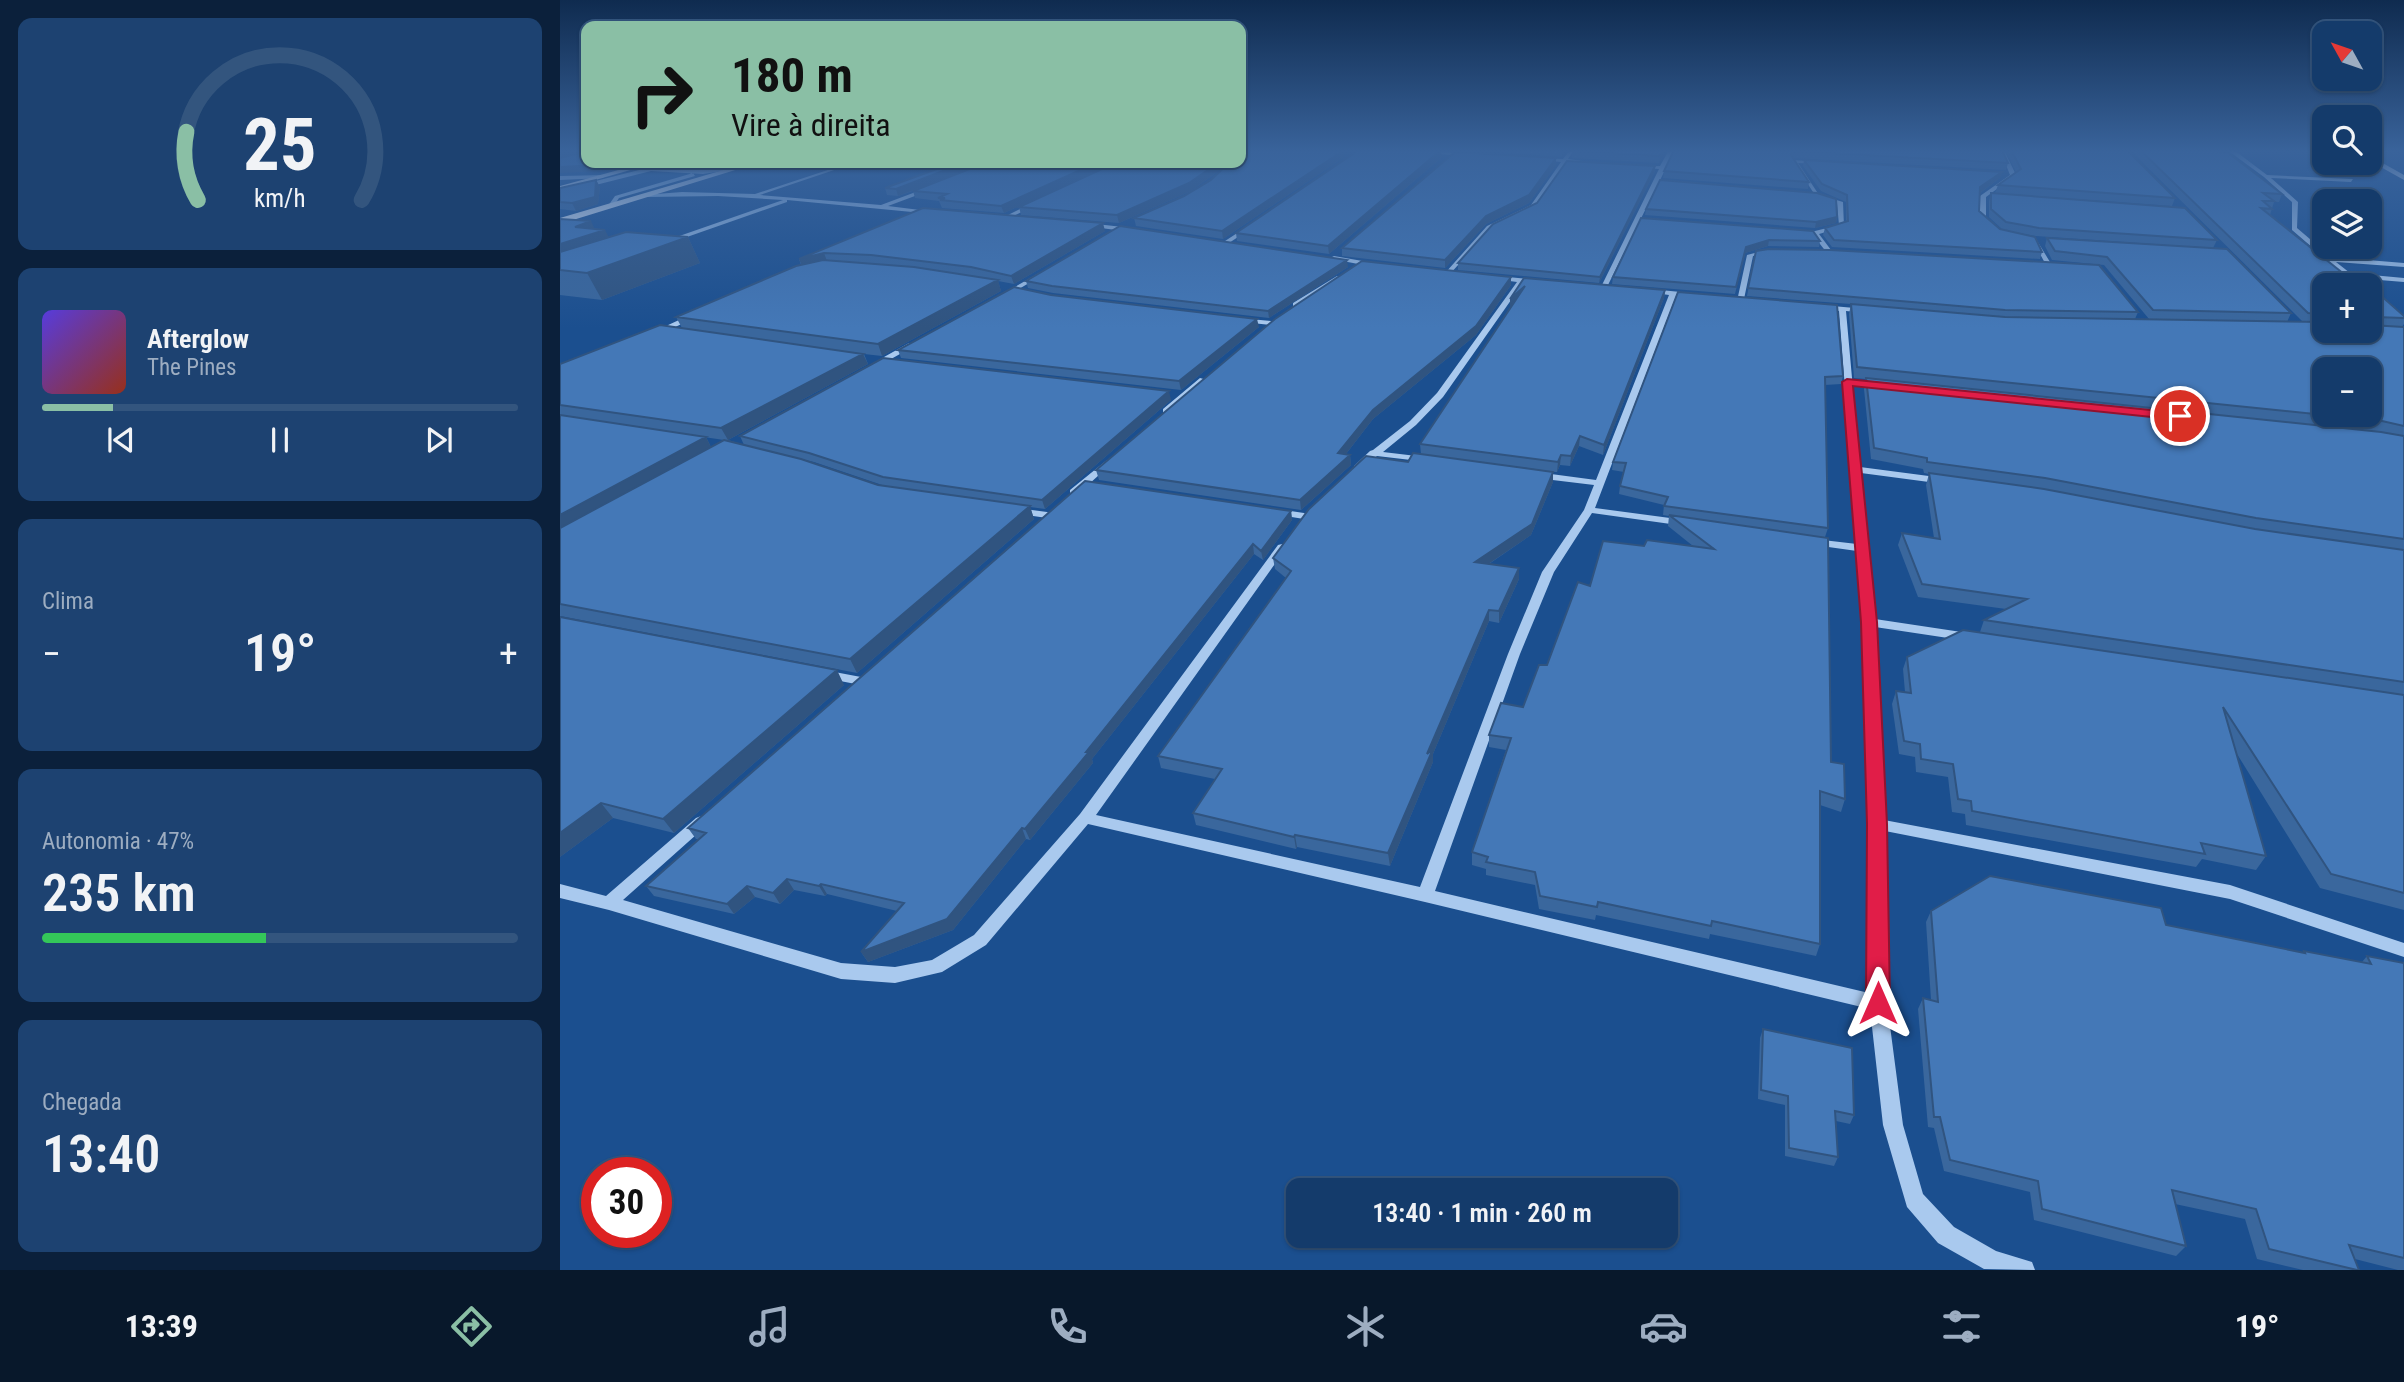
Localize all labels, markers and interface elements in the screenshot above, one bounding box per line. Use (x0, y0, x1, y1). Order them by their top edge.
north arrow (2312, 21, 2382, 91)
map controls (2312, 21, 2382, 427)
text: 180 m (731, 47, 853, 104)
icon: right (616, 49, 707, 140)
text: 25 (243, 103, 317, 189)
button: search (2312, 105, 2382, 175)
text: Vire à direita (731, 106, 891, 144)
text: km/h (254, 184, 306, 213)
button: layers (2312, 189, 2382, 259)
button: + (2312, 273, 2382, 343)
text: Afterglow (147, 324, 249, 354)
text: The Pines (147, 354, 237, 381)
button: − (2312, 357, 2382, 427)
pin (2150, 386, 2210, 446)
icon: arrive (2161, 397, 2199, 435)
icon: previous (102, 421, 140, 459)
icon: pause (261, 421, 299, 459)
icon: next (420, 421, 458, 459)
text: Clima (42, 588, 94, 615)
text: 19° (244, 623, 316, 684)
text: − (42, 632, 61, 676)
text: + (499, 632, 518, 676)
text: Autonomia · 47% (42, 828, 194, 855)
text: 235 km (42, 863, 196, 924)
position arrow (1841, 966, 1915, 1040)
text: Chegada (42, 1089, 122, 1116)
text: 13:40 (42, 1124, 160, 1185)
speed limit sign: 30 (581, 1157, 672, 1248)
text: 13:40 · 1 min · 260 m (1372, 1198, 1592, 1228)
icon: directions (447, 1302, 496, 1351)
icon: music (745, 1302, 794, 1351)
icon: phone (1043, 1302, 1092, 1351)
icon: climate (1341, 1302, 1390, 1351)
icon: car (1639, 1302, 1688, 1351)
icon: filters (1937, 1302, 1986, 1351)
text: 13:39 (124, 1307, 198, 1345)
text: 19° (2235, 1307, 2279, 1345)

